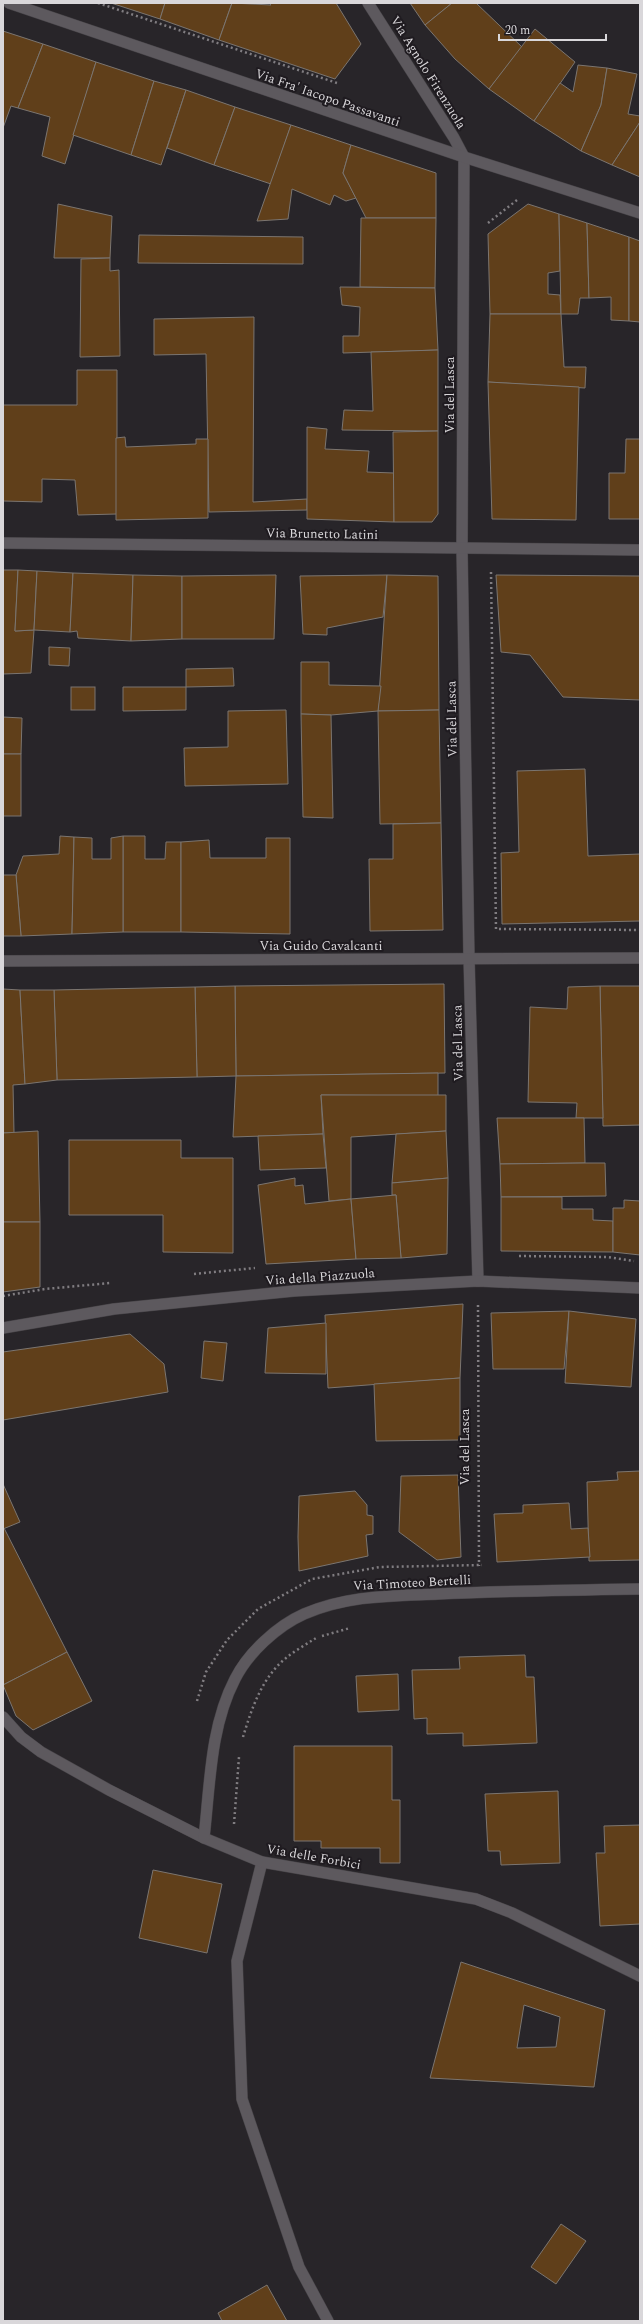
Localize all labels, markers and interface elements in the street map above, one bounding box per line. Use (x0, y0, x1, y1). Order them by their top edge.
street label: Via Agnolo Firenzuola (385, 12, 471, 134)
scale bar (499, 16, 606, 42)
text: 20 m (505, 21, 530, 40)
street label: Via Fra' Iacopo Passavanti (253, 64, 403, 132)
street label: Via del Lasca (440, 356, 460, 433)
street label: Via Brunetto Latini (266, 523, 378, 545)
street label: Via del Lasca (441, 680, 463, 758)
street label: Via Guido Cavalcanti (259, 936, 383, 956)
street label: Via del Lasca (447, 1004, 469, 1082)
street label: Via della Piazzuola (265, 1263, 376, 1291)
street label: Via del Lasca (455, 1408, 475, 1485)
street label: Via Timoteo Bertelli (352, 1570, 472, 1596)
street label: Via delle Forbici (265, 1839, 363, 1875)

